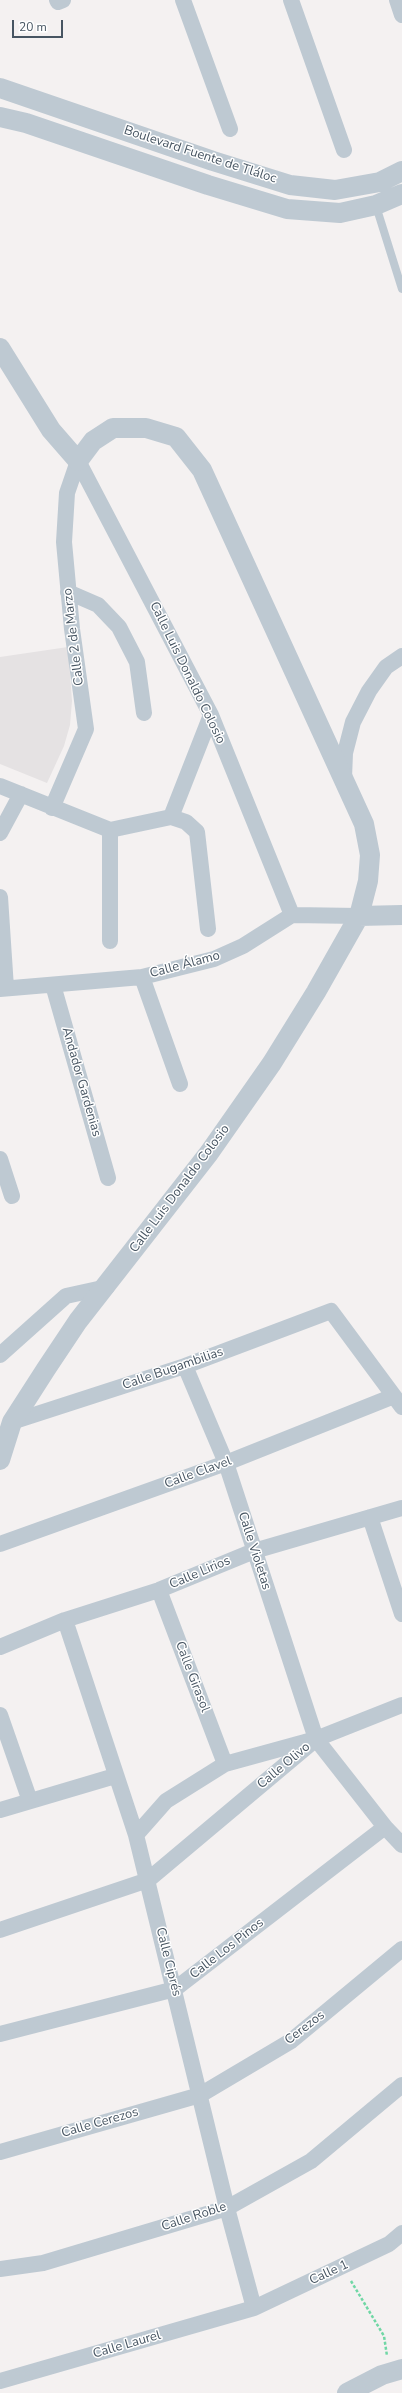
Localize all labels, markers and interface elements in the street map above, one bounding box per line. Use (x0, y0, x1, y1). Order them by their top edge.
scale bar (14, 12, 65, 38)
text: 20 m (19, 19, 47, 35)
street label: Boulevard Fuente de Tláloc (122, 123, 278, 187)
street label: Calle 2 de Marzo (60, 587, 88, 687)
street label: Calle Luis Donaldo Colosio (146, 599, 228, 747)
street label: Calle Álamo (148, 948, 222, 982)
street label: Andador Gardenias (58, 1026, 104, 1138)
street label: Calle Luis Donaldo Colosio (127, 1122, 233, 1256)
street label: Calle Bugambilias (121, 1344, 225, 1394)
street label: Calle Clavel (162, 1454, 234, 1492)
street label: Calle Violetas (234, 1510, 274, 1592)
street label: Calle Lirios (167, 1553, 233, 1593)
street label: Calle Girasol (171, 1639, 213, 1715)
street label: Calle Olivo (254, 1739, 314, 1793)
street label: Calle Los Pinos (187, 1915, 267, 1983)
street label: Calle Ciprés (152, 1926, 184, 1998)
street label: Cerezos (282, 2008, 328, 2048)
street label: Calle Cerezos (60, 2105, 140, 2141)
street label: Calle Roble (160, 2199, 228, 2235)
street label: Calle 1 (307, 2257, 351, 2289)
street label: Calle Laurel (91, 2328, 163, 2362)

